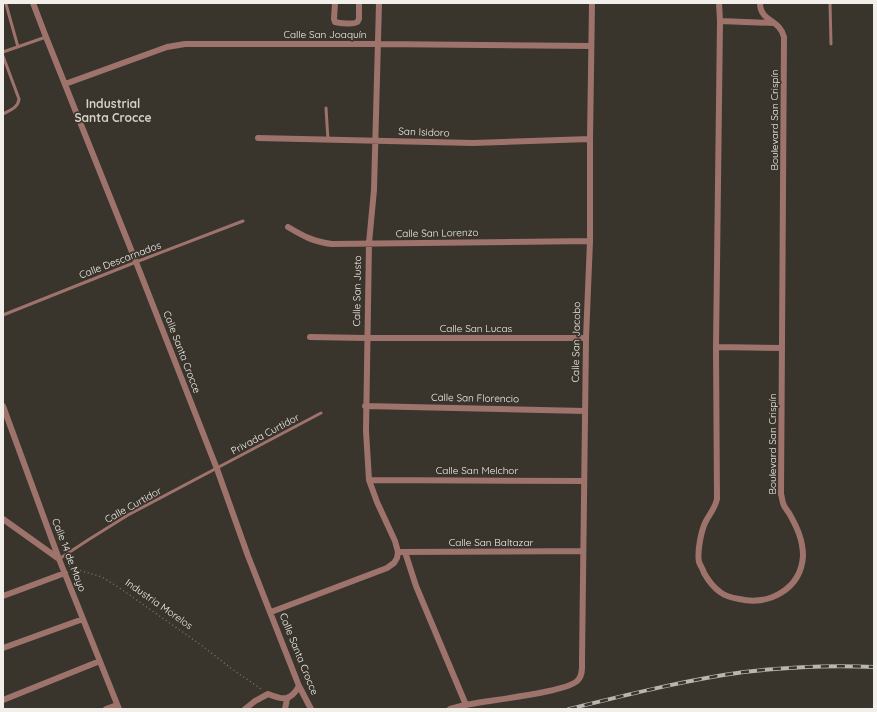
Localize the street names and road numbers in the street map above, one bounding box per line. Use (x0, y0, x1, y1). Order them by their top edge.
street label: Calle San Joaquín (283, 28, 367, 41)
street label: Boulevard San Crispín (768, 69, 781, 171)
street label: San Isidoro (398, 125, 450, 139)
street label: Calle San Lorenzo (395, 226, 479, 240)
street label: Calle Descarnados (77, 238, 163, 282)
street label: Calle San Justo (350, 255, 364, 327)
street label: Calle San Jacobo (569, 302, 583, 382)
street label: Calle Santa Crocce (160, 309, 204, 395)
street label: Calle San Lucas (440, 322, 513, 335)
street label: Calle San Florencio (431, 391, 519, 405)
street label: Boulevard San Crispín (766, 393, 779, 495)
street label: Privada Curtidor (229, 410, 302, 458)
street label: Calle San Melchor (436, 464, 518, 477)
street label: Calle Curtidor (102, 484, 164, 526)
street label: Calle 14 de Mayo (49, 517, 89, 593)
street label: Calle San Baltazar (449, 536, 533, 549)
street label: Industria Morelos (123, 576, 196, 632)
street label: Calle Santa Crocce (277, 611, 322, 697)

